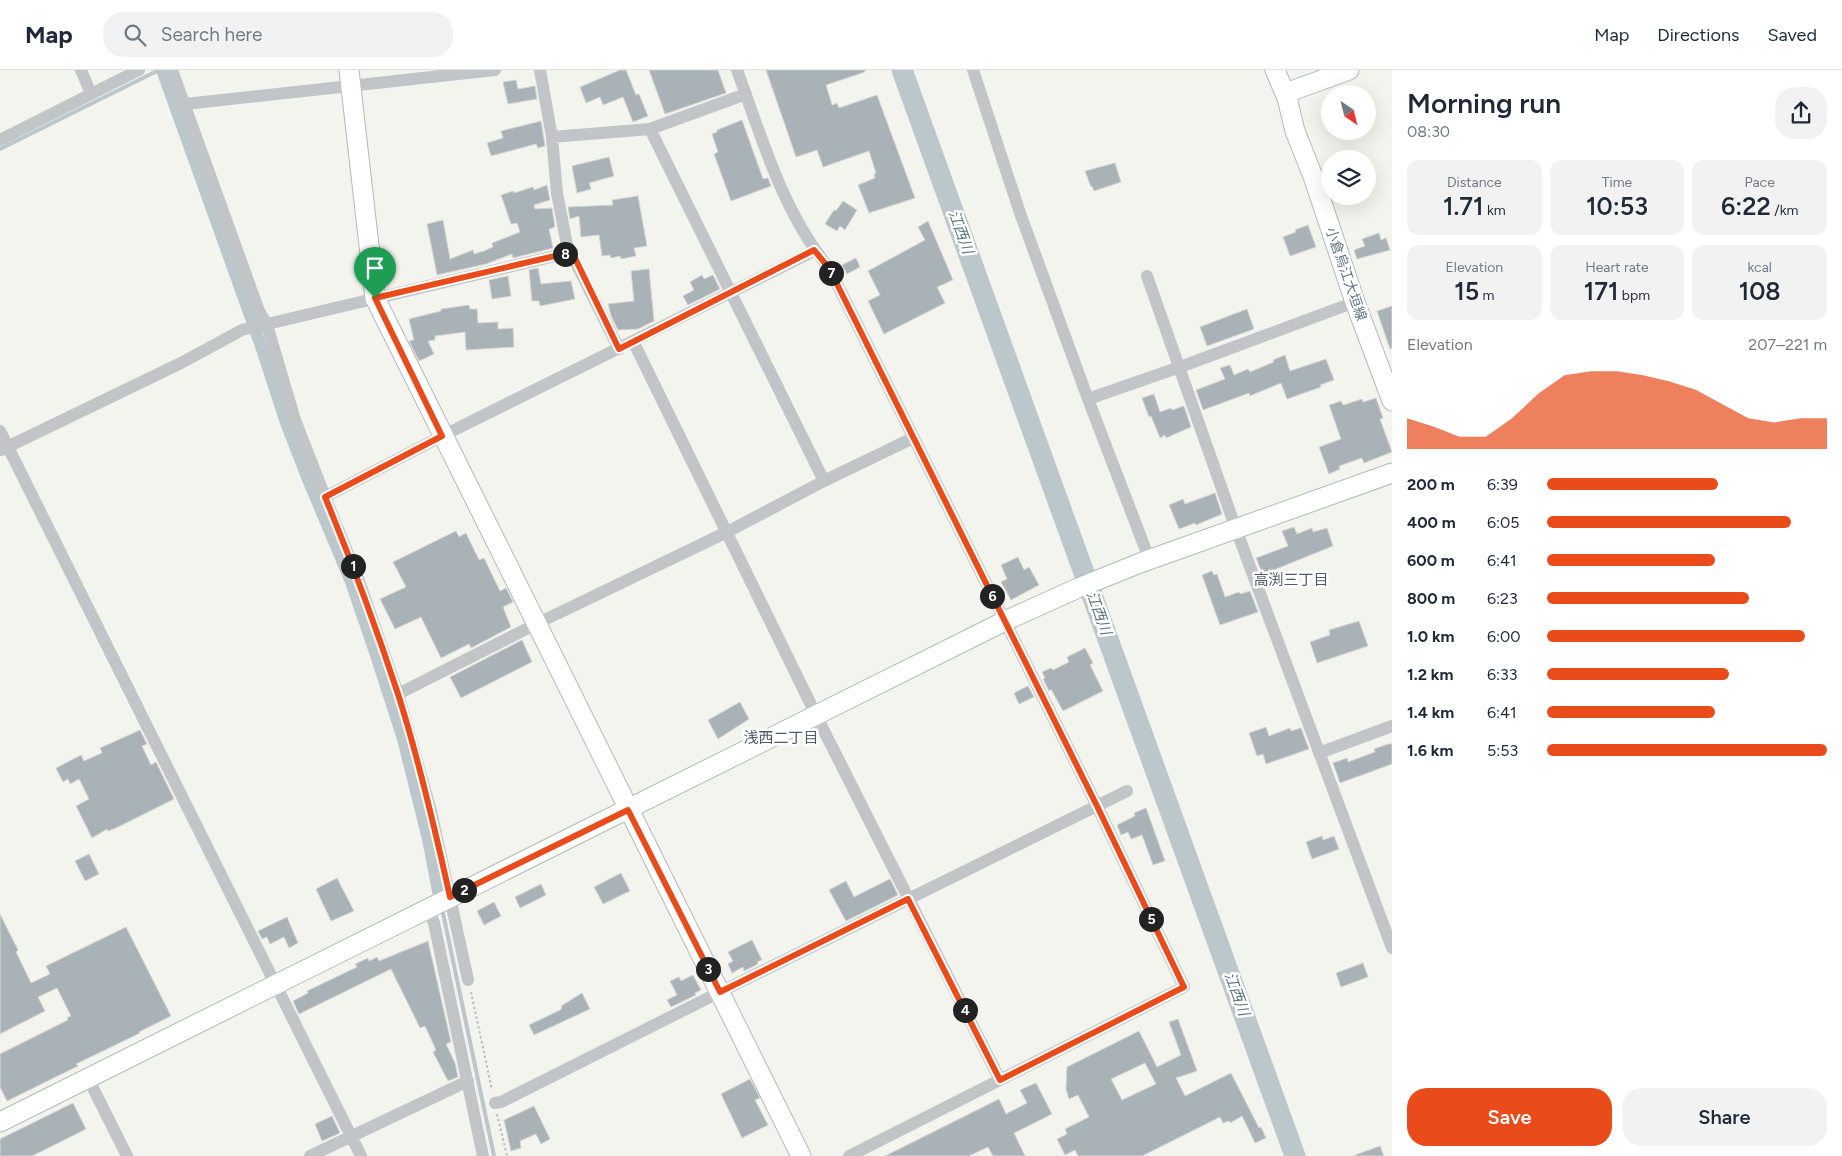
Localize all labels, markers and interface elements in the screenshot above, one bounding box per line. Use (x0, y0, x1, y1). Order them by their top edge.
search box (103, 12, 453, 57)
text: Map (25, 20, 73, 49)
icon: search (121, 21, 149, 49)
text: Search here (161, 23, 262, 46)
text: Map (1594, 24, 1629, 46)
text: Directions (1657, 24, 1739, 46)
text: Saved (1767, 24, 1817, 46)
north arrow (1321, 85, 1376, 140)
map controls (1321, 85, 1376, 205)
text: Morning run (1407, 86, 1561, 120)
button: share (1775, 87, 1827, 139)
text: 08:30 (1407, 122, 1450, 141)
button: layers (1321, 150, 1376, 205)
text: Distance (1447, 174, 1502, 191)
text: Time (1602, 174, 1632, 191)
text: Pace (1745, 174, 1775, 191)
text: 1.71 (1443, 191, 1483, 221)
text: 10:53 (1586, 191, 1648, 221)
text: 6:22 (1721, 191, 1771, 221)
text: km (1483, 202, 1506, 219)
text: /km (1771, 202, 1798, 219)
water label: 江西川 (945, 208, 978, 258)
street label: 小倉烏江大垣線 (1322, 225, 1370, 323)
pin: 8 (552, 242, 578, 266)
text: 8 (561, 246, 570, 263)
pin (354, 247, 396, 298)
icon: arrive (361, 254, 389, 282)
text: Elevation (1446, 259, 1503, 276)
text: Heart rate (1585, 259, 1649, 276)
text: kcal (1747, 259, 1772, 276)
pin: 7 (818, 260, 844, 286)
text: 7 (828, 265, 835, 282)
text: 15 (1454, 276, 1479, 306)
text: 171 (1584, 276, 1618, 306)
text: 108 (1739, 276, 1781, 306)
text: m (1479, 287, 1494, 304)
text: bpm (1618, 287, 1650, 304)
text: Elevation (1407, 335, 1473, 354)
text: 207–221 m (1748, 335, 1827, 354)
text: 200 m (1407, 475, 1455, 494)
text: 6:39 (1487, 475, 1518, 494)
text: 400 m (1407, 513, 1456, 532)
text: 6:05 (1487, 513, 1520, 532)
text: 600 m (1407, 551, 1455, 570)
text: 6:41 (1487, 551, 1517, 570)
pin: 1 (340, 554, 366, 578)
text: 1 (351, 558, 356, 575)
district label: 高渕三丁目 (1253, 571, 1329, 589)
pin: 6 (980, 584, 1004, 608)
text: 6 (988, 588, 997, 605)
water label: 江西川 (1083, 589, 1116, 639)
text: 800 m (1407, 589, 1455, 608)
text: 6:23 (1487, 589, 1518, 608)
text: 1.0 km (1407, 627, 1454, 646)
text: 6:00 (1487, 627, 1521, 646)
text: 1.2 km (1407, 665, 1453, 684)
text: 6:33 (1487, 665, 1518, 684)
text: 1.4 km (1407, 703, 1454, 722)
text: 6:41 (1487, 703, 1517, 722)
district label: 浅西二丁目 (743, 729, 819, 747)
text: 1.6 km (1407, 741, 1453, 760)
text: 5:53 (1487, 741, 1518, 760)
pin: 2 (452, 878, 476, 902)
text: 2 (460, 882, 469, 899)
pin: 5 (1138, 906, 1164, 932)
text: 5 (1147, 911, 1156, 928)
pin: 3 (696, 956, 720, 982)
text: 3 (705, 961, 712, 978)
water label: 江西川 (1221, 970, 1254, 1020)
pin: 4 (952, 998, 978, 1022)
text: 4 (961, 1002, 970, 1019)
button: Save (1407, 1088, 1612, 1146)
button: Share (1622, 1088, 1827, 1146)

